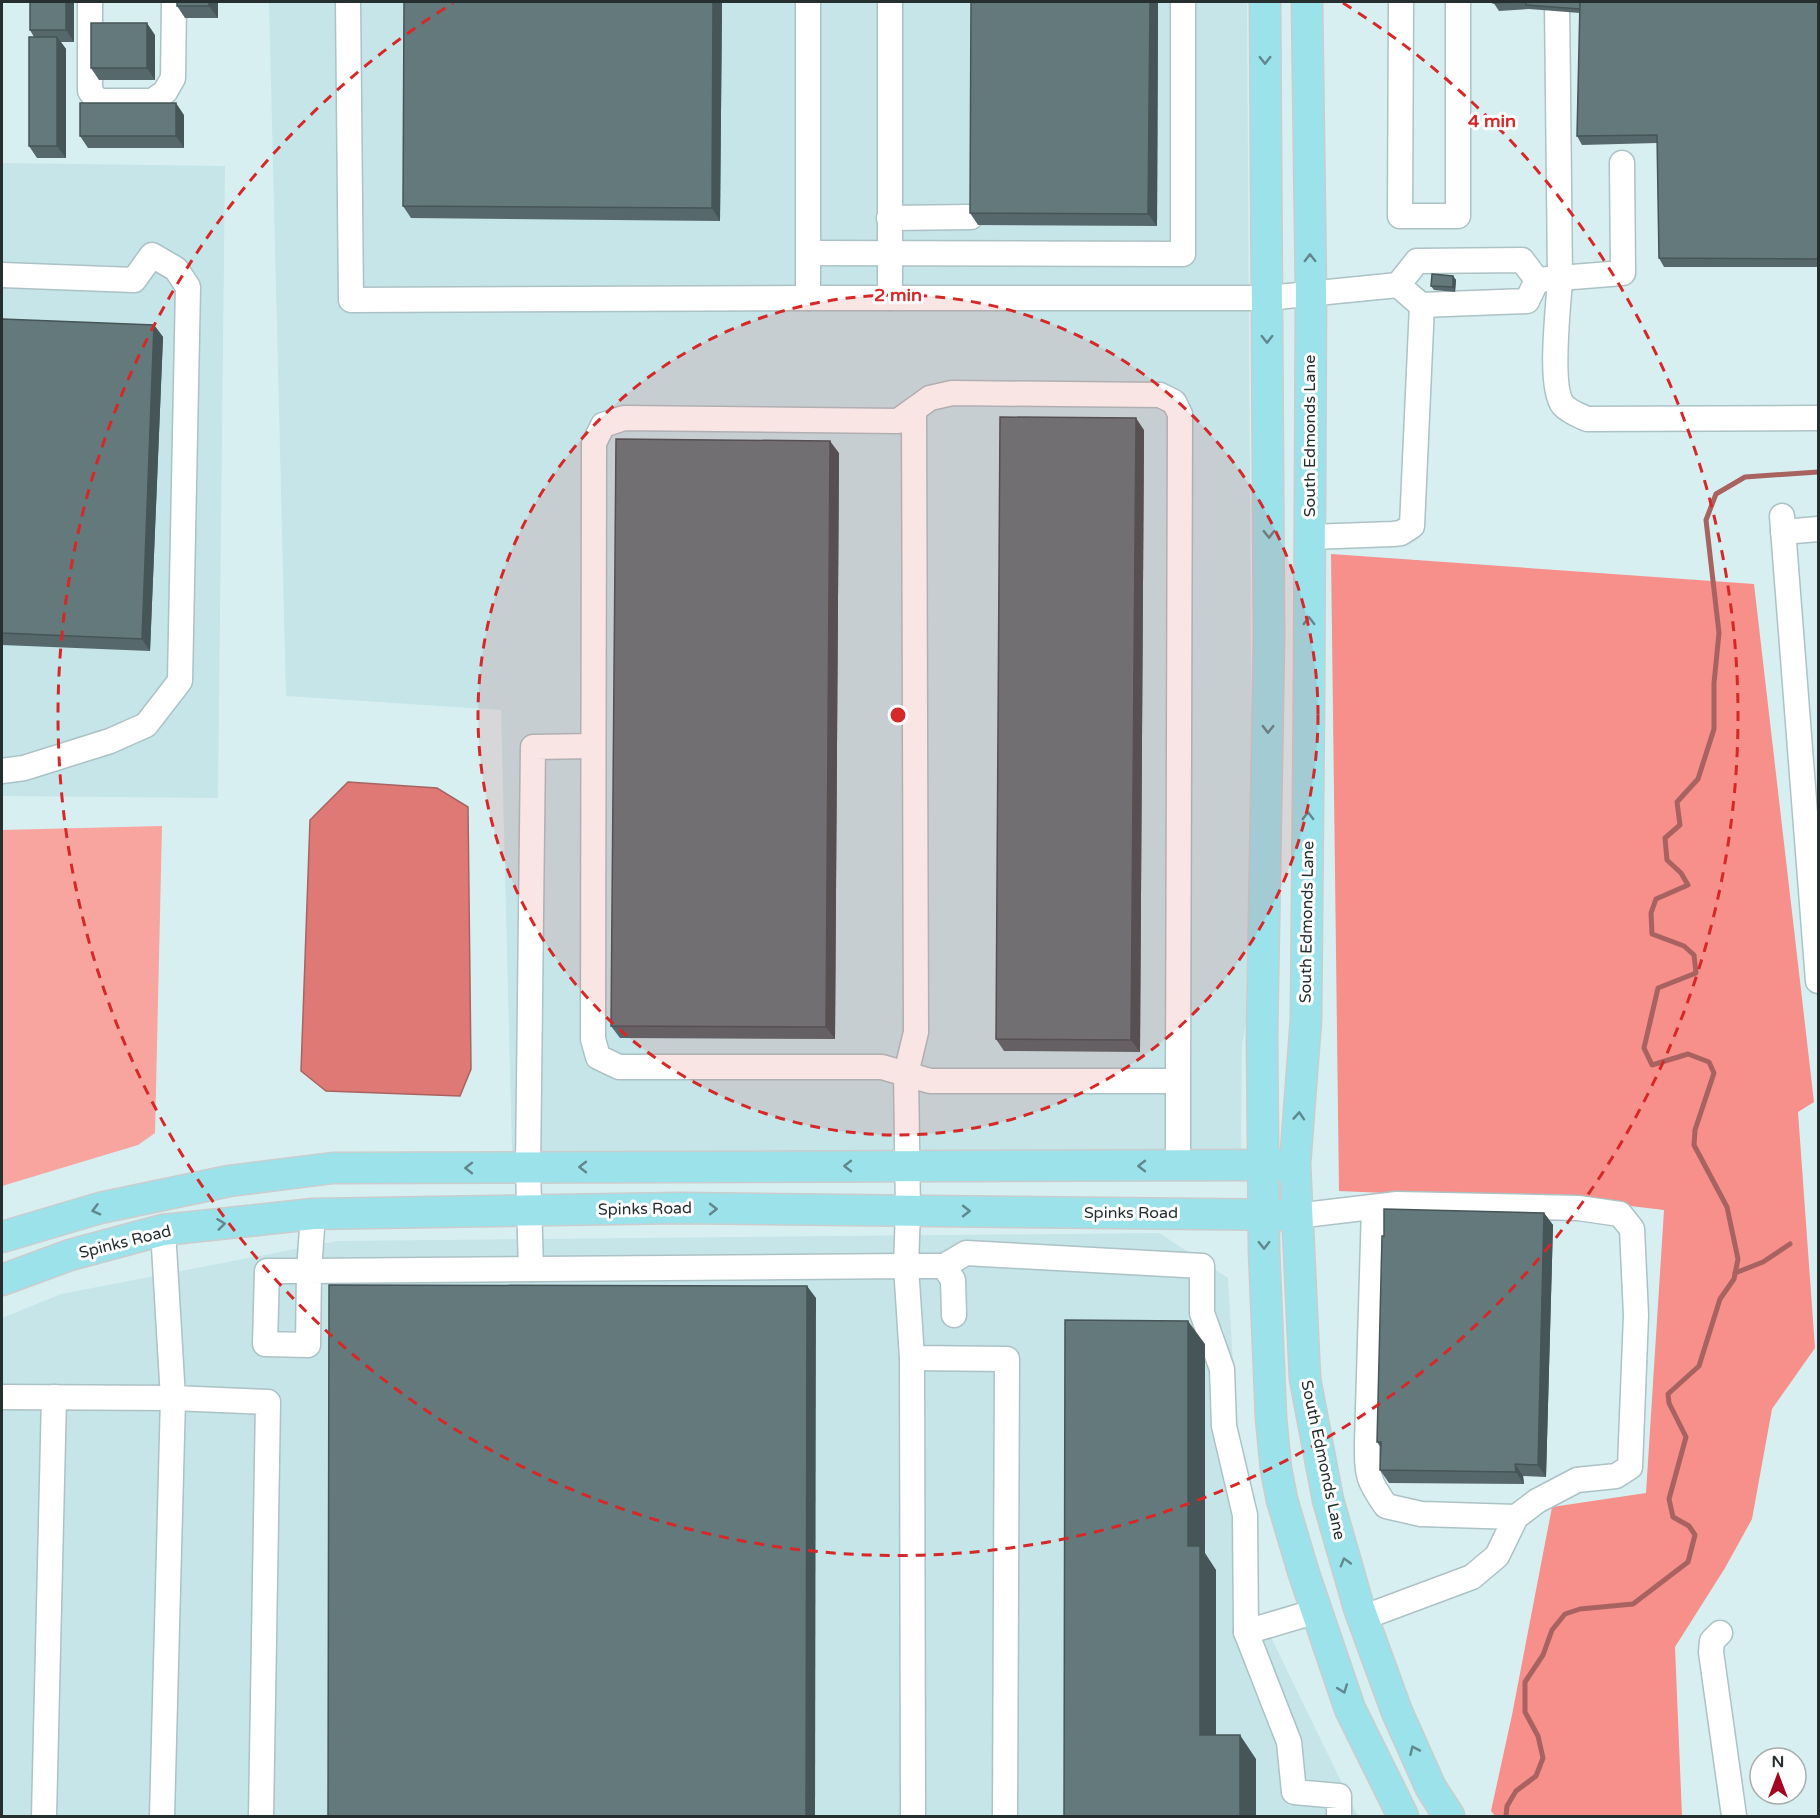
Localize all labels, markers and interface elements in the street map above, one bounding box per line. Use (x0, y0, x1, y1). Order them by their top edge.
one-way arrow (1259, 55, 1271, 64)
text: 4 min (1468, 110, 1516, 132)
one-way arrow (1304, 254, 1317, 263)
text: 2 min (874, 284, 922, 306)
one-way arrow (1261, 334, 1273, 343)
street label: South Edmonds Lane (1300, 355, 1320, 517)
one-way arrow (1262, 529, 1275, 538)
one-way arrow (1303, 617, 1315, 626)
centre of rings (888, 705, 908, 725)
one-way arrow (1262, 724, 1274, 733)
one-way arrow (1302, 812, 1314, 821)
street label: South Edmonds Lane (1296, 841, 1318, 1003)
one-way arrow (1292, 1112, 1305, 1121)
one-way arrow (843, 1160, 852, 1173)
one-way arrow (1137, 1160, 1146, 1172)
one-way arrow (579, 1161, 588, 1173)
one-way arrow (465, 1162, 474, 1174)
street label: Spinks Road (598, 1198, 692, 1220)
one-way arrow (91, 1202, 101, 1215)
one-way arrow (709, 1202, 718, 1215)
street label: Spinks Road (1084, 1203, 1178, 1223)
one-way arrow (962, 1205, 971, 1217)
one-way arrow (217, 1218, 226, 1231)
street label: Spinks Road (77, 1221, 173, 1263)
one-way arrow (1258, 1240, 1270, 1249)
street label: South Edmonds Lane (1296, 1378, 1350, 1542)
one-way arrow (1340, 1557, 1353, 1567)
one-way arrow (1335, 1683, 1348, 1694)
one-way arrow (1409, 1745, 1421, 1756)
north arrow (1748, 1746, 1808, 1806)
text: N (1772, 1752, 1784, 1772)

